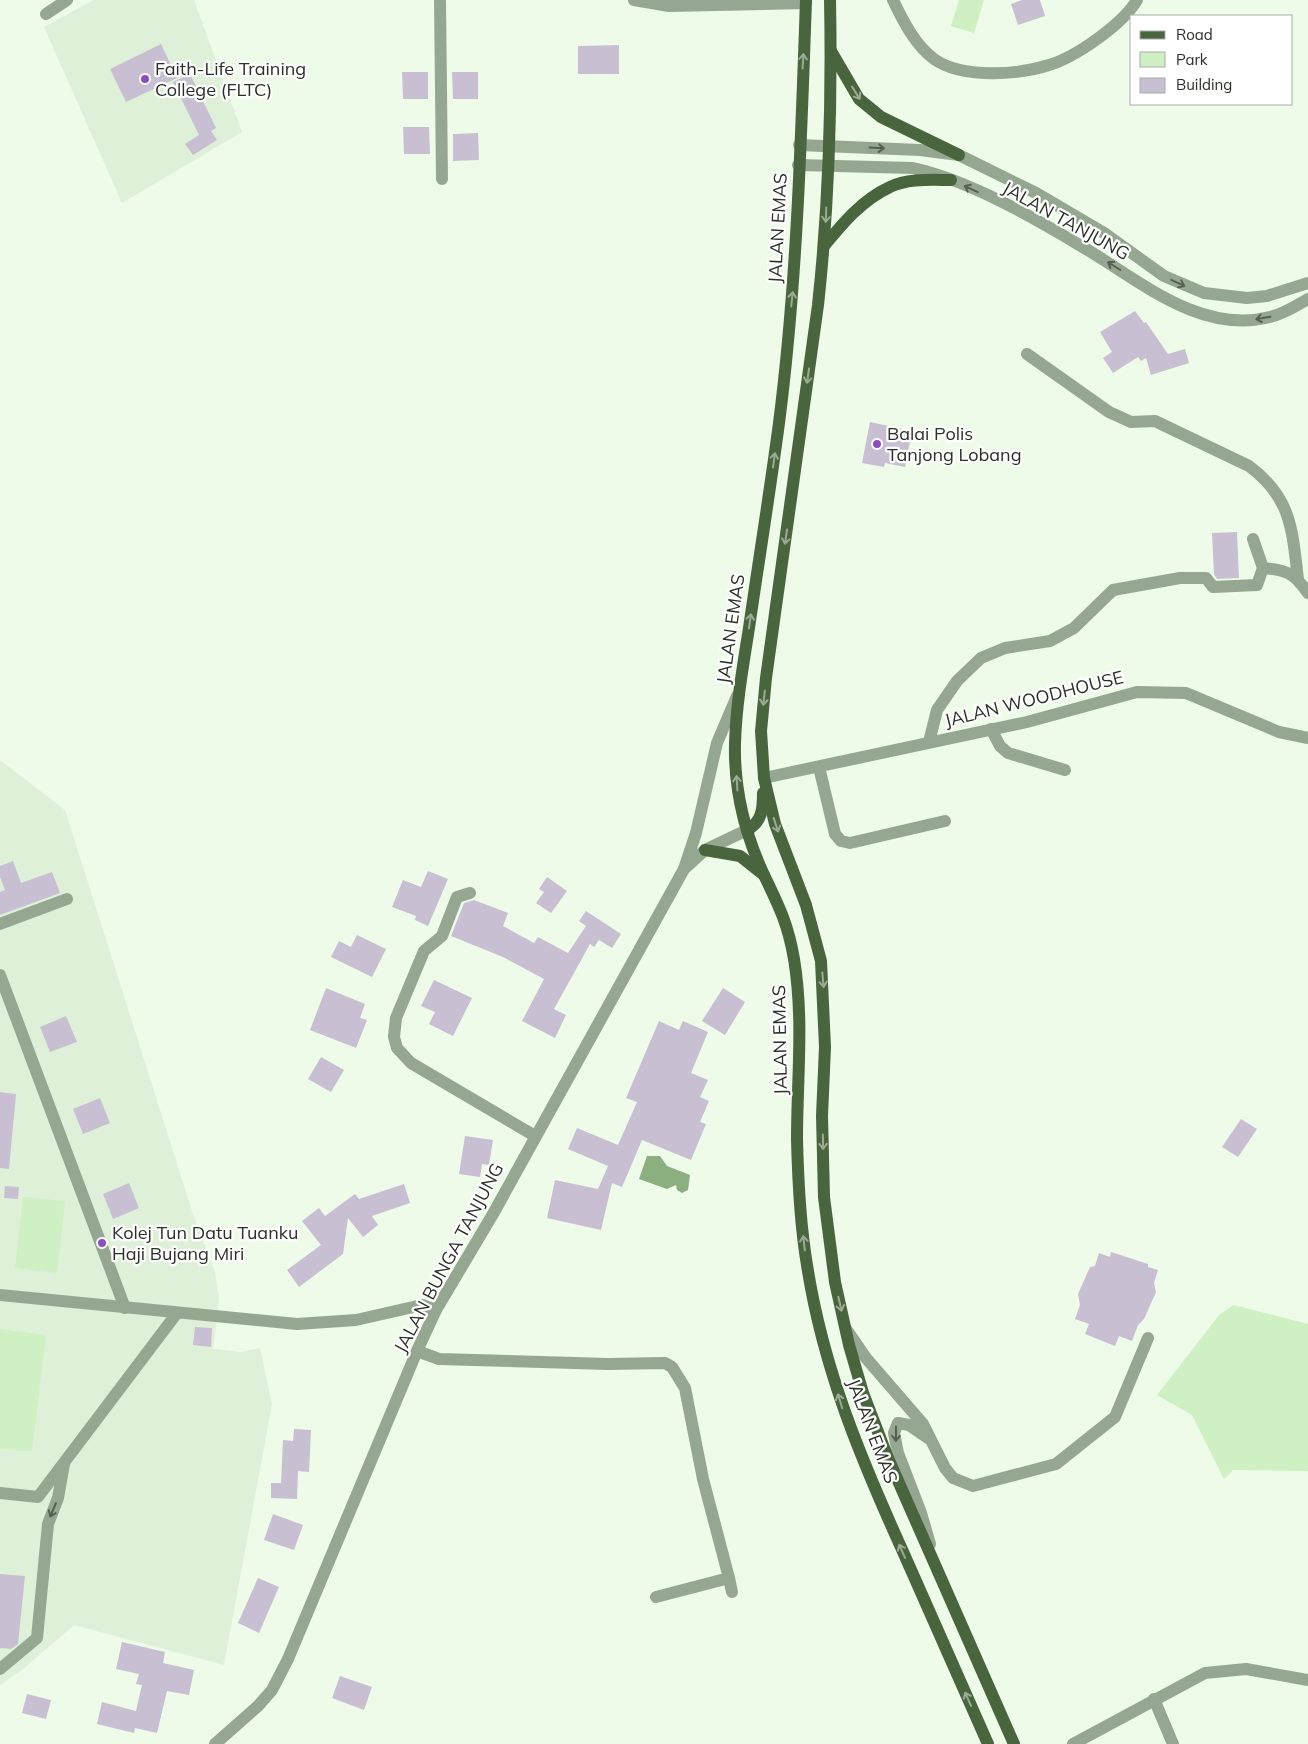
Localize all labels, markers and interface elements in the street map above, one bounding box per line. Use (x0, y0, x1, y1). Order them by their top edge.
legend (1130, 15, 1293, 105)
text: Road (1176, 25, 1213, 44)
text: Park (1176, 50, 1208, 69)
one-way arrow (799, 53, 808, 69)
place label: Faith-Life Training College (FLTC) (155, 57, 306, 101)
marker: Faith-Life Training College (FLTC) (139, 73, 151, 85)
text: Building (1176, 75, 1232, 94)
one-way arrow (850, 86, 861, 100)
one-way arrow (868, 144, 884, 153)
street label: JALAN EMAS (763, 172, 792, 284)
street label: JALAN TANJUNG (999, 176, 1134, 265)
one-way arrow (964, 184, 979, 194)
one-way arrow (821, 206, 830, 222)
one-way arrow (1108, 261, 1122, 271)
one-way arrow (1171, 278, 1186, 288)
one-way arrow (787, 291, 797, 307)
one-way arrow (1256, 313, 1272, 323)
one-way arrow (803, 368, 813, 384)
place label: Balai Polis Tanjong Lobang (887, 422, 1022, 466)
marker: Balai Polis Tanjong Lobang (871, 438, 883, 450)
one-way arrow (769, 453, 779, 469)
one-way arrow (780, 529, 790, 545)
street label: JALAN EMAS (711, 573, 750, 685)
one-way arrow (745, 613, 755, 629)
street label: JALAN WOODHOUSE (942, 665, 1126, 732)
one-way arrow (759, 690, 769, 706)
one-way arrow (732, 775, 741, 791)
one-way arrow (772, 817, 781, 832)
one-way arrow (818, 972, 828, 988)
street label: JALAN EMAS (767, 985, 792, 1095)
one-way arrow (818, 1134, 827, 1150)
street label: JALAN BUNGA TANJUNG (389, 1159, 508, 1357)
place label: Kolej Tun Datu Tuanku Haji Bujang Miri (112, 1221, 298, 1265)
one-way arrow (799, 1235, 809, 1251)
marker: Kolej Tun Datu Tuanku Haji Bujang Miri (96, 1237, 108, 1249)
one-way arrow (836, 1295, 845, 1311)
street label: JALAN EMAS (842, 1375, 903, 1486)
one-way arrow (834, 1393, 844, 1409)
one-way arrow (891, 1426, 901, 1442)
one-way arrow (48, 1502, 58, 1517)
one-way arrow (897, 1544, 906, 1559)
one-way arrow (962, 1692, 972, 1707)

